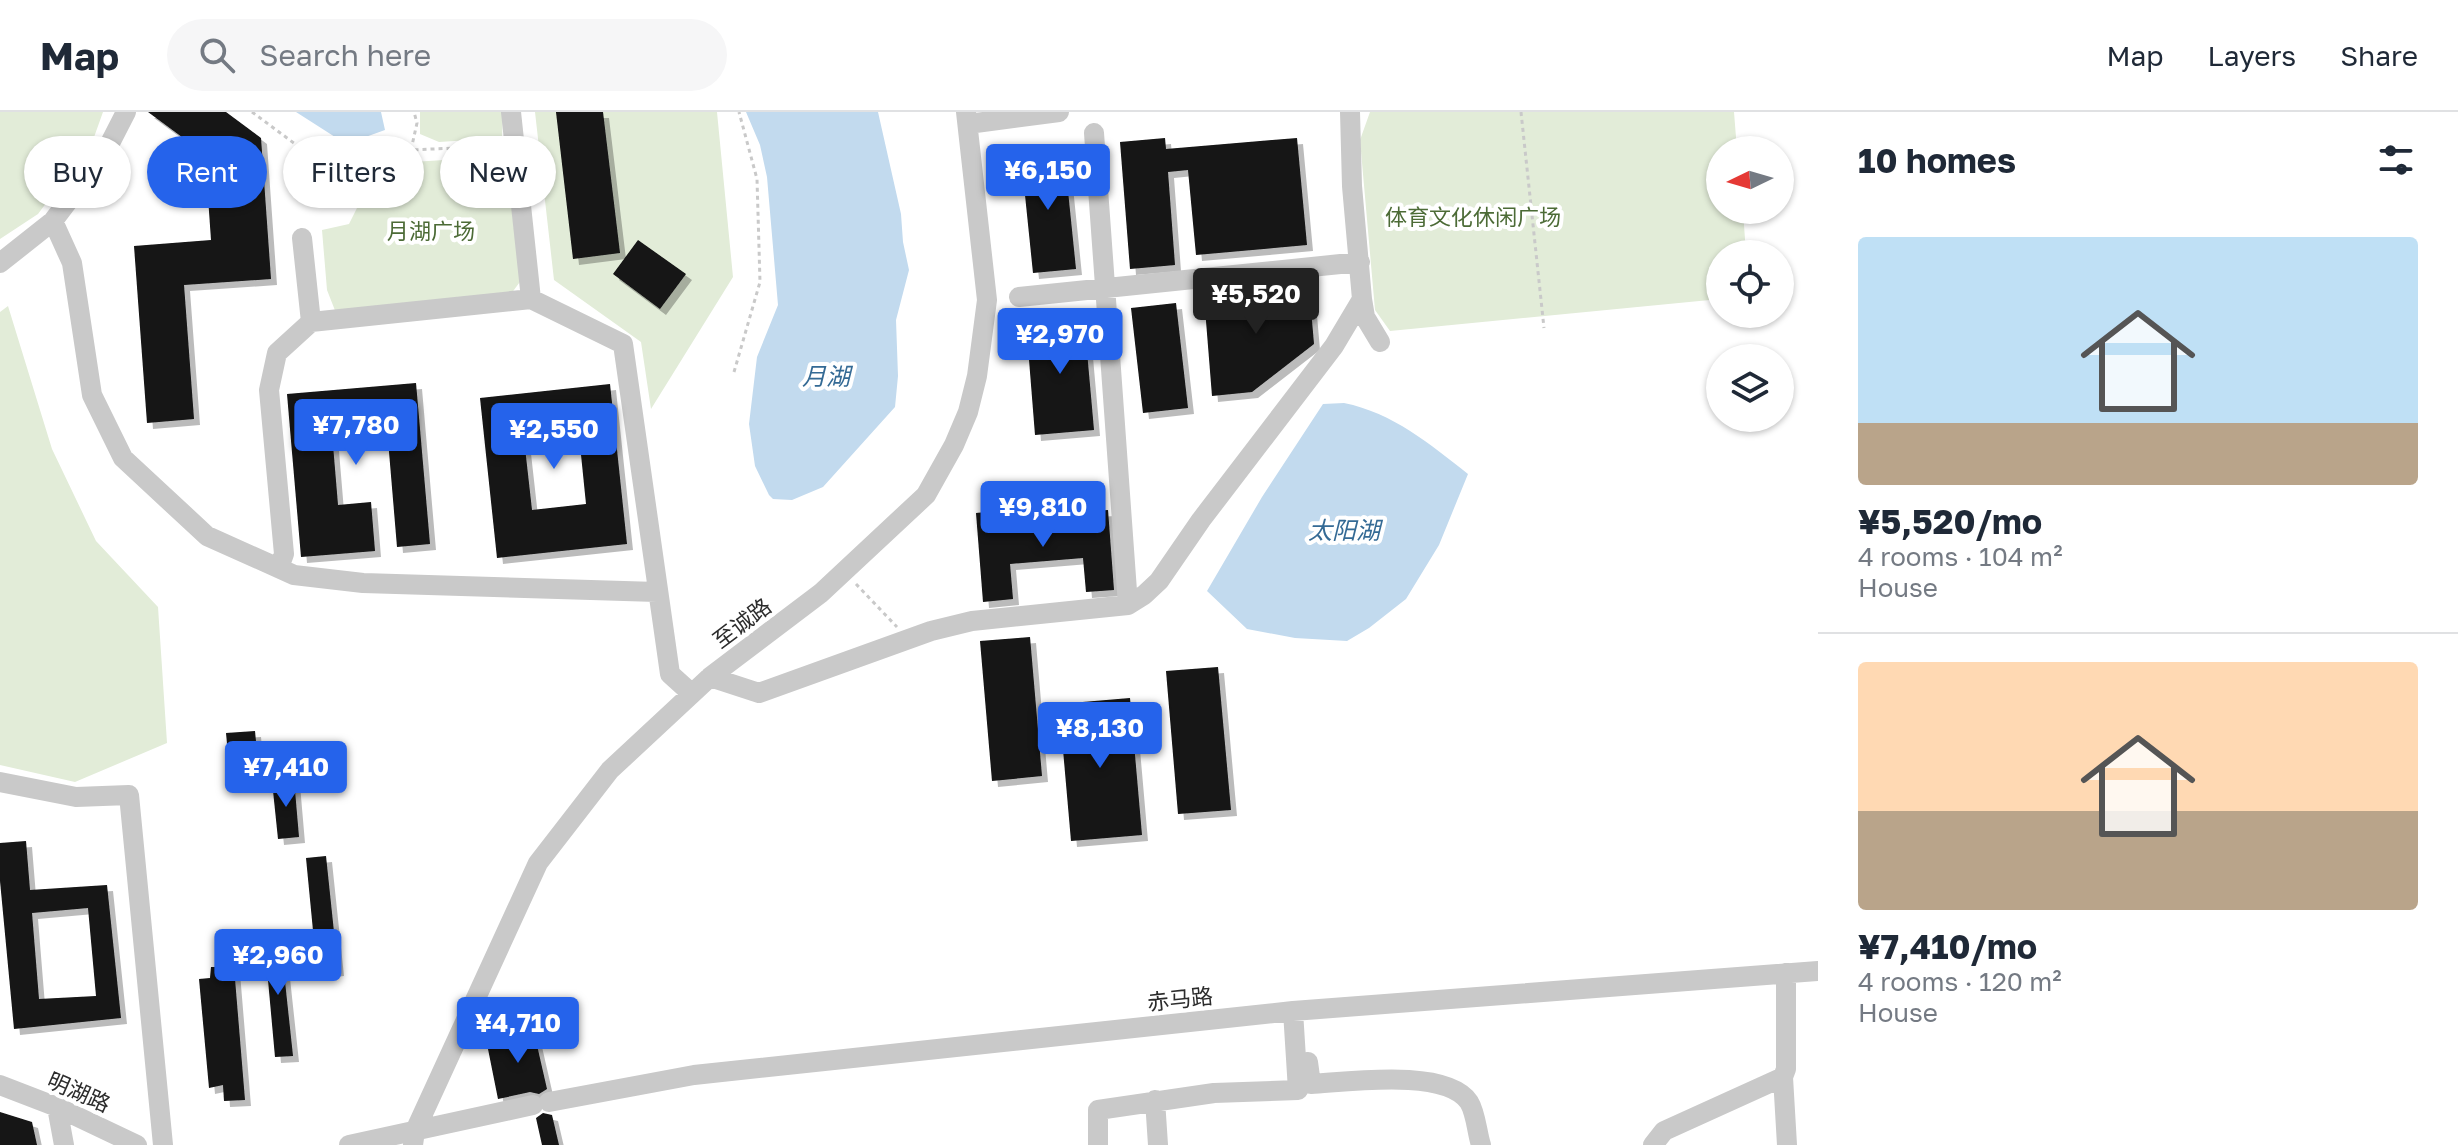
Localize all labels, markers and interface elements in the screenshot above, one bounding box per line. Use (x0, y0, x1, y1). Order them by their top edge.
search box (167, 19, 727, 91)
text: Map (40, 33, 119, 78)
icon: search (195, 33, 239, 77)
text: Search here (259, 37, 431, 73)
text: Map (2106, 39, 2164, 72)
text: Layers (2208, 39, 2296, 72)
text: Share (2340, 39, 2418, 72)
chip: Buy (24, 136, 131, 208)
chip: Rent (147, 136, 267, 208)
chip: Filters (283, 136, 424, 208)
chip: New (440, 136, 556, 208)
north arrow (1706, 136, 1794, 224)
map controls (1706, 136, 1794, 432)
icon: filters (2374, 138, 2418, 182)
text: 10 homes (1858, 140, 2016, 180)
pin: ¥6,150 (983, 144, 1113, 212)
text: ¥6,150 (1004, 154, 1092, 185)
park label: 体育文化休闲广场 (1385, 203, 1561, 230)
park label: 月湖广场 (387, 217, 475, 244)
button: locate (1706, 240, 1794, 328)
pin: ¥5,520 (1191, 268, 1321, 336)
text: ¥5,520 (1211, 278, 1301, 309)
icon: home (2066, 289, 2210, 433)
pin: ¥2,970 (995, 308, 1125, 376)
text: ¥2,970 (1016, 318, 1104, 349)
button: layers (1706, 344, 1794, 432)
water label: 月湖 (802, 361, 854, 390)
pin: ¥7,780 (291, 399, 421, 467)
pin: ¥2,550 (489, 403, 619, 471)
text: ¥7,780 (312, 409, 400, 440)
text: ¥2,550 (509, 413, 599, 444)
pin: ¥9,810 (978, 481, 1108, 549)
text: ¥9,810 (999, 491, 1087, 522)
text: ¥5,520/mo (1858, 501, 2042, 541)
water label: 太阳湖 (1308, 515, 1384, 544)
text: 4 rooms · 104 m² (1858, 541, 2063, 572)
text: House (1858, 572, 1938, 603)
street label: 至诚路 (707, 592, 776, 653)
pin: ¥8,130 (1035, 702, 1165, 770)
text: ¥8,130 (1056, 712, 1144, 743)
icon: home (2066, 714, 2210, 858)
pin: ¥7,410 (221, 741, 351, 809)
text: ¥7,410 (243, 751, 329, 782)
text: ¥7,410/mo (1858, 926, 2037, 966)
pin: ¥2,960 (213, 929, 343, 997)
text: ¥2,960 (232, 939, 324, 970)
text: 4 rooms · 120 m² (1858, 966, 2062, 997)
street label: 赤马路 (1146, 982, 1214, 1015)
pin: ¥4,710 (453, 997, 583, 1065)
text: House (1858, 997, 1938, 1028)
text: ¥4,710 (475, 1007, 561, 1038)
street label: 明湖路 (44, 1066, 115, 1117)

